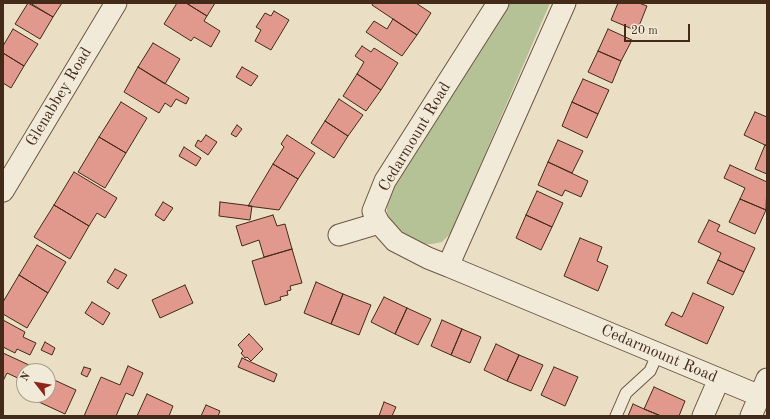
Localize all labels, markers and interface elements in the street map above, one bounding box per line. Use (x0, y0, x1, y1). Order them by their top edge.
scale bar (626, 16, 692, 42)
text: 20 m (631, 25, 658, 37)
street label: Glenabbey Road (22, 44, 96, 150)
street label: Cedarmount Road (375, 79, 455, 195)
street label: Cedarmount Road (598, 321, 720, 387)
north arrow (16, 363, 56, 403)
text: N (19, 371, 33, 384)

